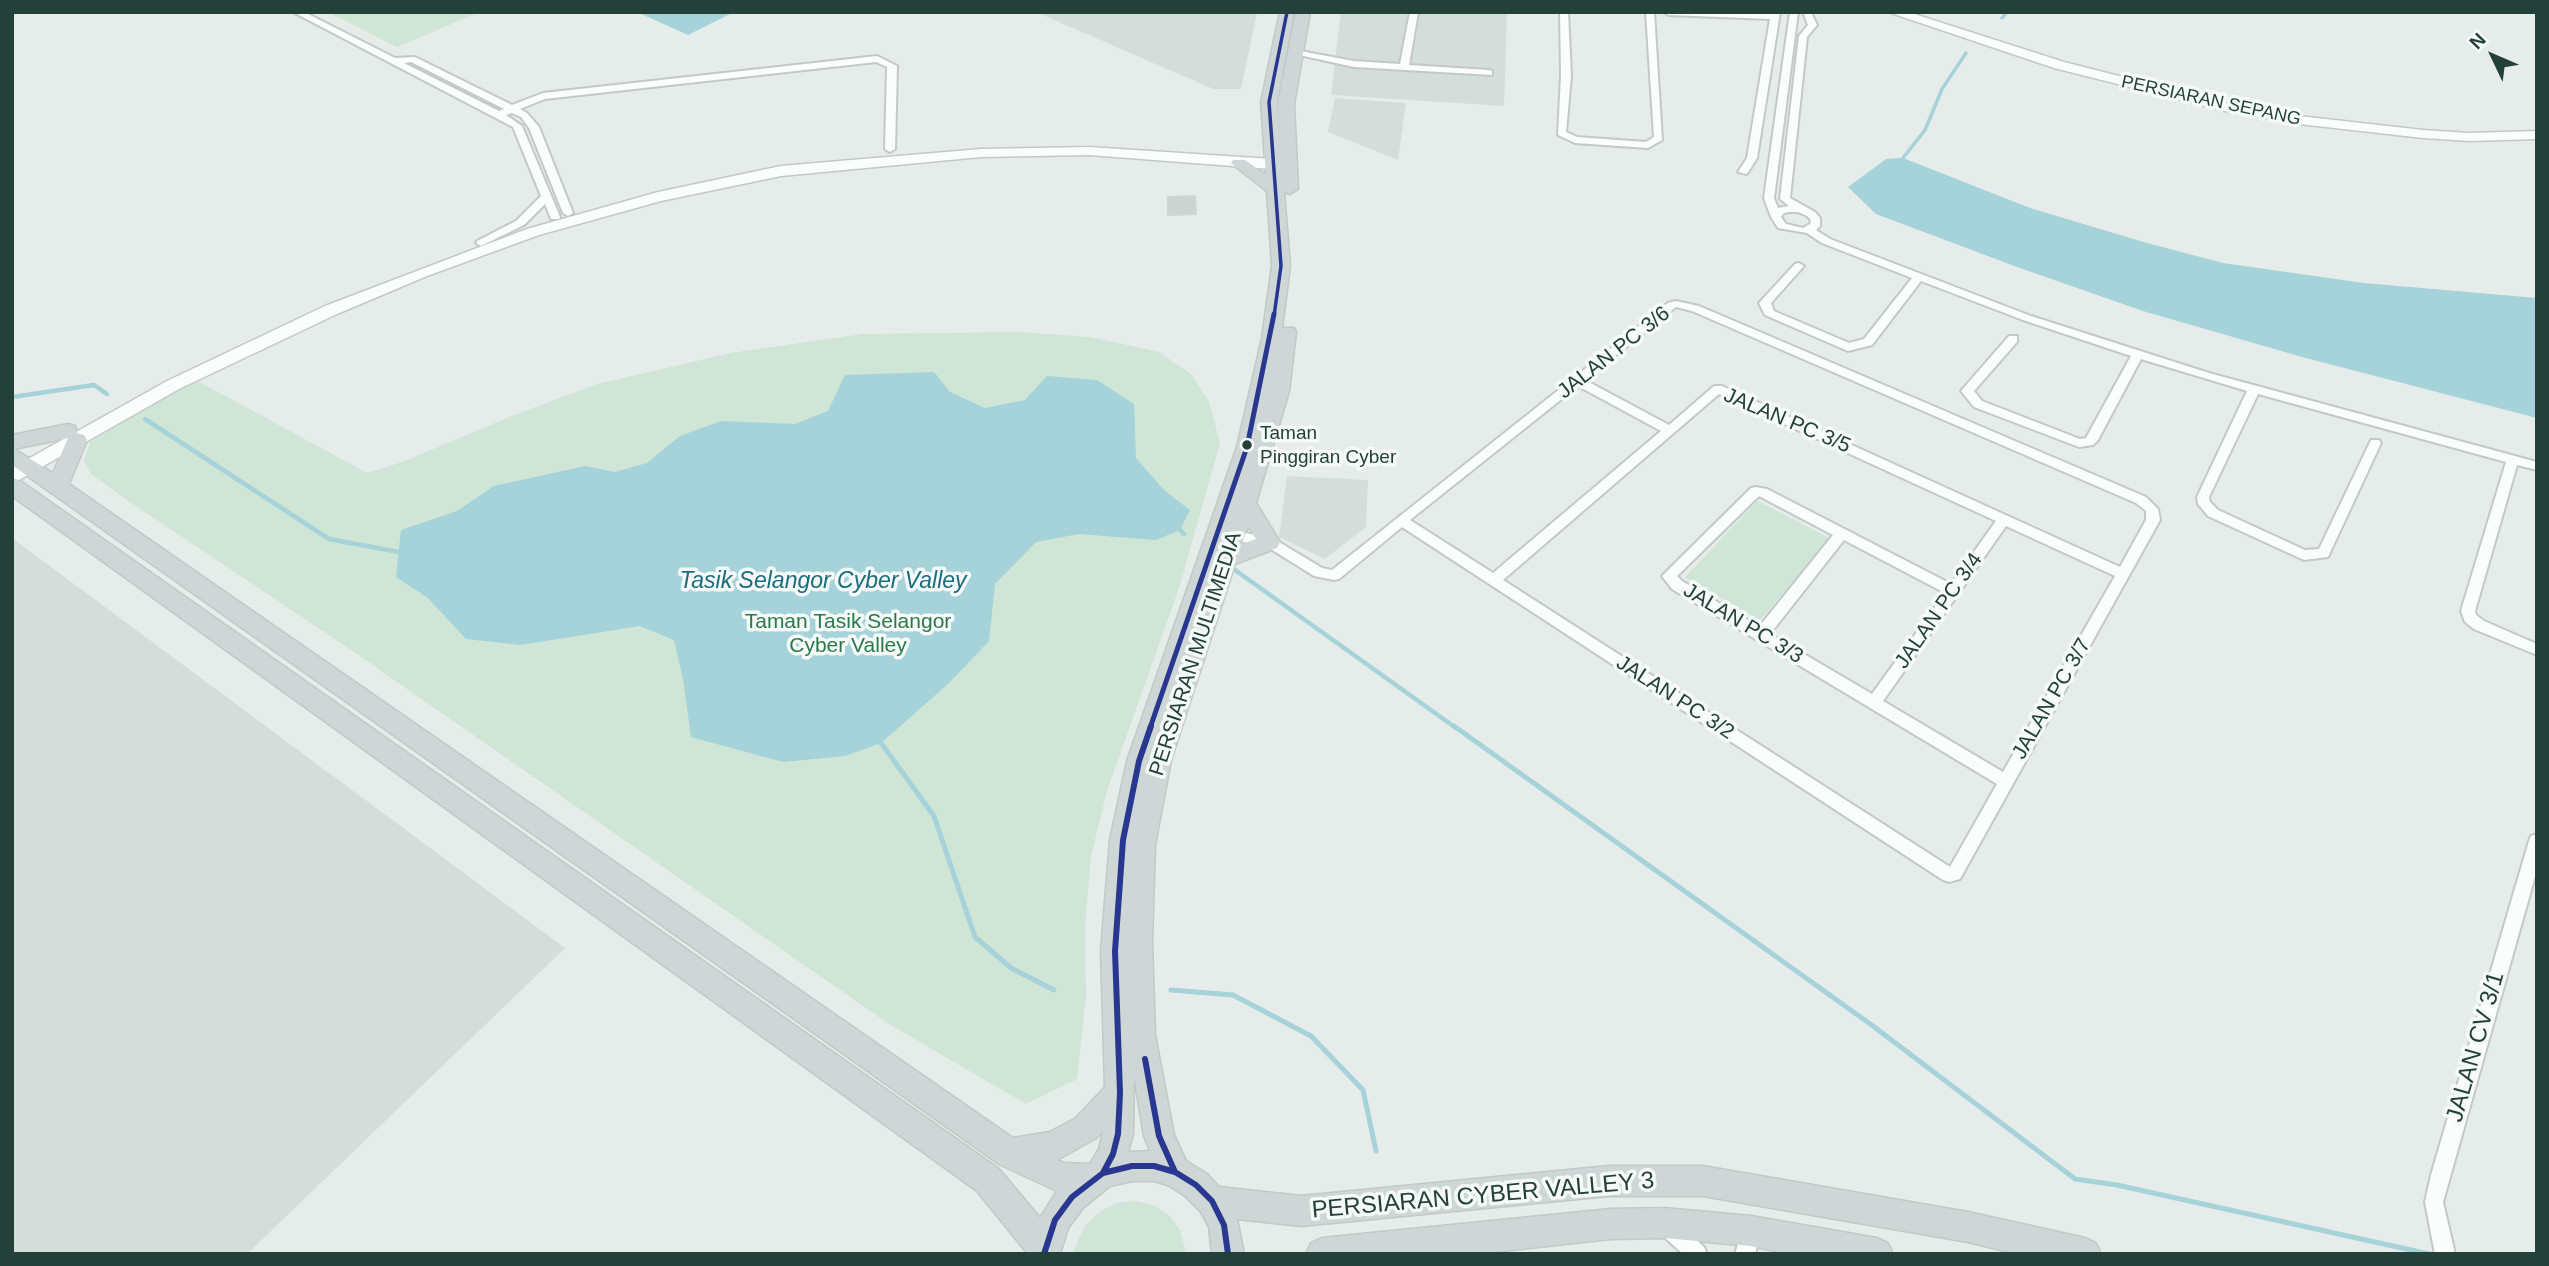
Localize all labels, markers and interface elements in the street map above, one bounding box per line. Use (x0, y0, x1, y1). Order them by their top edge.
north arrow (2458, 21, 2528, 91)
text: N (2465, 29, 2490, 53)
street label: PERSIARAN SEPANG (2119, 71, 2303, 131)
street label: JALAN PC 3/6 (1553, 301, 1675, 405)
street label: JALAN PC 3/5 (1720, 383, 1854, 459)
place label: Taman Pinggiran Cyber (1260, 423, 1396, 467)
marker: Taman Pinggiran Cyber (1240, 438, 1254, 452)
street label: PERSIARAN MULTIMEDIA (1145, 529, 1247, 779)
street label: JALAN PC 3/4 (1890, 548, 1988, 674)
water label: Tasik Selangor Cyber Valley (679, 568, 967, 596)
street label: JALAN PC 3/3 (1678, 578, 1808, 670)
park label: Taman Tasik Selangor Cyber Valley (745, 609, 951, 659)
street label: JALAN PC 3/7 (2007, 634, 2097, 764)
street label: JALAN PC 3/2 (1611, 651, 1739, 745)
street label: JALAN CV 3/1 (2441, 969, 2511, 1125)
street label: PERSIARAN CYBER VALLEY 3 (1311, 1167, 1655, 1225)

